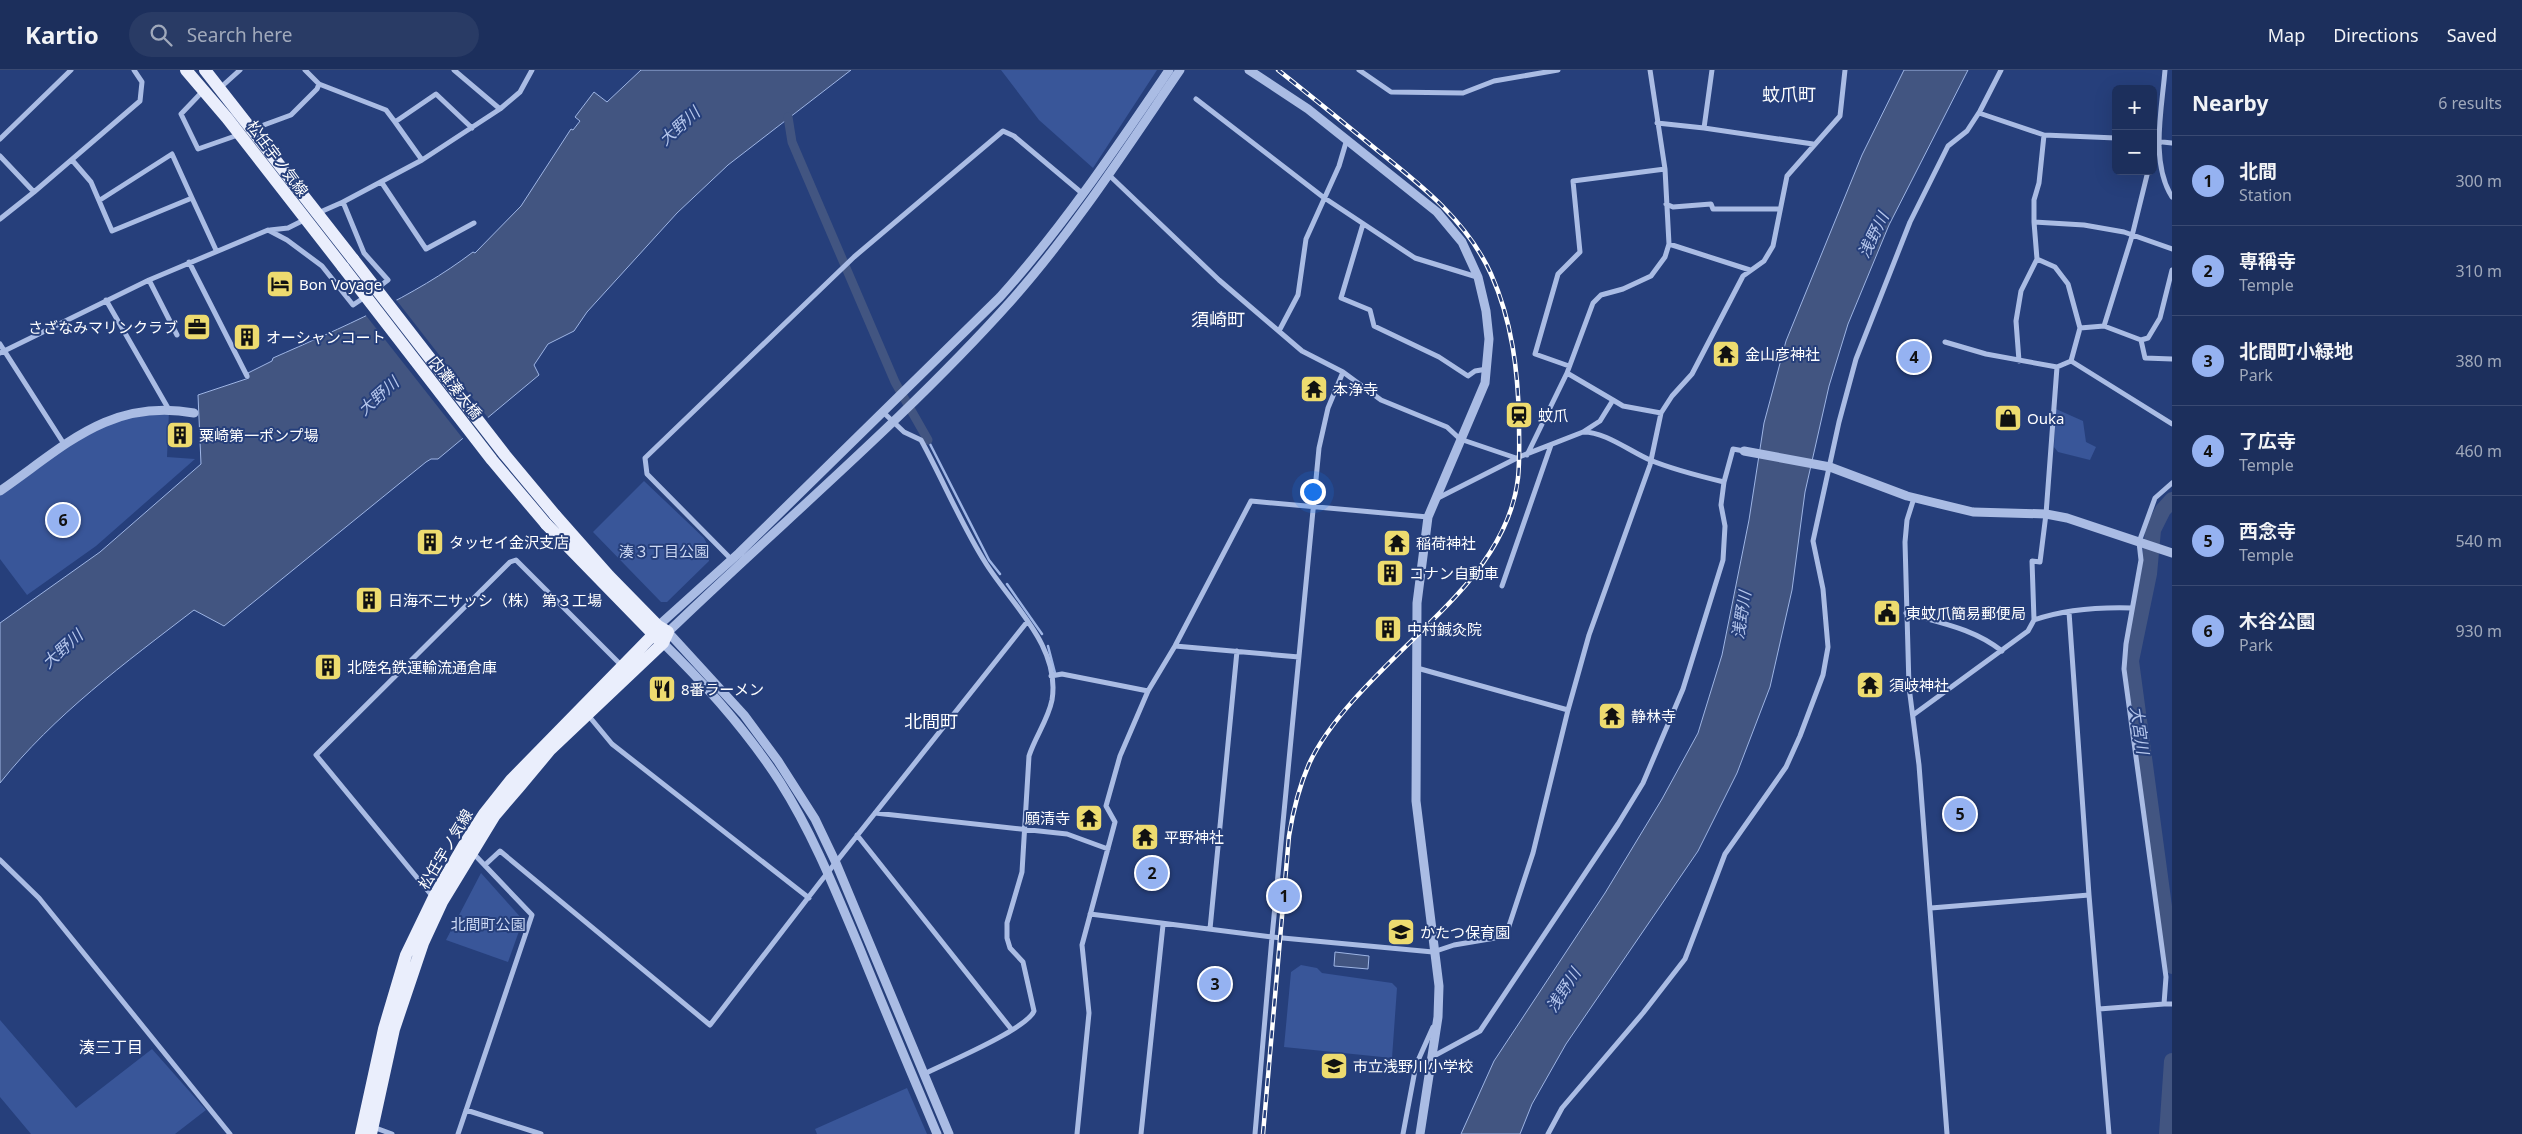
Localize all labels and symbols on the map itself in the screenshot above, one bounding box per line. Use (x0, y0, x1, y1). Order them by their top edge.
district label: 蚊爪町 (1762, 82, 1816, 106)
water label: 大野川 (654, 100, 706, 150)
street label: 松任宇ノ気線 (243, 116, 313, 200)
water label: 浅野川 (1853, 207, 1894, 261)
hotel icon: Bon Voyage (265, 269, 295, 299)
place label: Bon Voyage (299, 274, 382, 294)
district label: 須崎町 (1191, 307, 1245, 331)
office icon: さざなみマリンクラブ (182, 312, 212, 342)
place label: さざなみマリンクラブ (28, 317, 178, 337)
building icon: オーシャンコート (232, 322, 262, 352)
place label: オーシャンコート (266, 327, 386, 347)
pin: 4 (1898, 338, 1930, 376)
temple icon: 金山彦神社 (1711, 339, 1741, 369)
place label: 金山彦神社 (1745, 344, 1820, 364)
street label: 内灘湊大橋 (425, 351, 487, 423)
water label: 大野川 (353, 370, 405, 420)
temple icon: 本浄寺 (1299, 374, 1329, 404)
place label: 本浄寺 (1333, 379, 1378, 399)
station icon: 蚊爪 (1504, 400, 1534, 430)
shop icon: Ouka (1993, 403, 2023, 433)
place label: 蚊爪 (1538, 405, 1568, 425)
place label: Ouka (2027, 408, 2064, 428)
building icon: 粟崎第一ポンプ場 (165, 420, 195, 450)
place label: 粟崎第一ポンプ場 (199, 425, 319, 445)
your location (1300, 479, 1326, 505)
pin: 6 (47, 501, 79, 539)
building icon: タッセイ金沢支店 (415, 527, 445, 557)
temple icon: 稲荷神社 (1382, 528, 1412, 558)
place label: タッセイ金沢支店 (449, 532, 569, 552)
place label: 稲荷神社 (1416, 533, 1476, 553)
park label: 湊３丁目公園 (619, 541, 709, 561)
building icon: コナン自動車 (1375, 558, 1405, 588)
place label: コナン自動車 (1409, 563, 1499, 583)
building icon: 日海不二サッシ（株） 第３工場 (354, 585, 384, 615)
water label: 浅野川 (1726, 588, 1756, 640)
place label: 日海不二サッシ（株） 第３工場 (388, 590, 602, 610)
public building icon: 東蚊爪簡易郵便局 (1872, 598, 1902, 628)
place label: 東蚊爪簡易郵便局 (1906, 603, 2026, 623)
building icon: 中村鍼灸院 (1373, 614, 1403, 644)
place label: 中村鍼灸院 (1407, 619, 1482, 639)
water label: 大野川 (37, 623, 89, 673)
building icon: 北陸名鉄運輸流通倉庫 (313, 652, 343, 682)
place label: 北陸名鉄運輸流通倉庫 (347, 657, 497, 677)
temple icon: 須岐神社 (1855, 670, 1885, 700)
restaurant icon: 8番ラーメン (647, 674, 677, 704)
place label: 須岐神社 (1889, 675, 1949, 695)
place label: 8番ラーメン (681, 679, 764, 699)
temple icon: 静林寺 (1597, 701, 1627, 731)
water label: 大宮川 (2126, 705, 2155, 757)
place label: 静林寺 (1631, 706, 1676, 726)
district label: 北間町 (904, 709, 958, 733)
pin: 5 (1944, 795, 1976, 833)
temple icon: 願清寺 (1074, 803, 1104, 833)
street label: 松任宇ノ気線 (413, 805, 477, 893)
place label: 願清寺 (1025, 808, 1070, 828)
temple icon: 平野神社 (1130, 822, 1160, 852)
place label: 平野神社 (1164, 827, 1224, 847)
pin: 2 (1136, 854, 1168, 892)
pin: 1 (1268, 877, 1300, 915)
park label: 北間町公園 (450, 914, 526, 934)
school or university icon: かたつ保育園 (1386, 917, 1416, 947)
place label: かたつ保育園 (1420, 922, 1510, 942)
water label: 浅野川 (1541, 962, 1586, 1016)
pin: 3 (1199, 965, 1231, 1003)
district label: 湊三丁目 (79, 1036, 143, 1058)
school or university icon: 市立浅野川小学校 (1319, 1051, 1349, 1081)
place label: 市立浅野川小学校 (1353, 1056, 1473, 1076)

